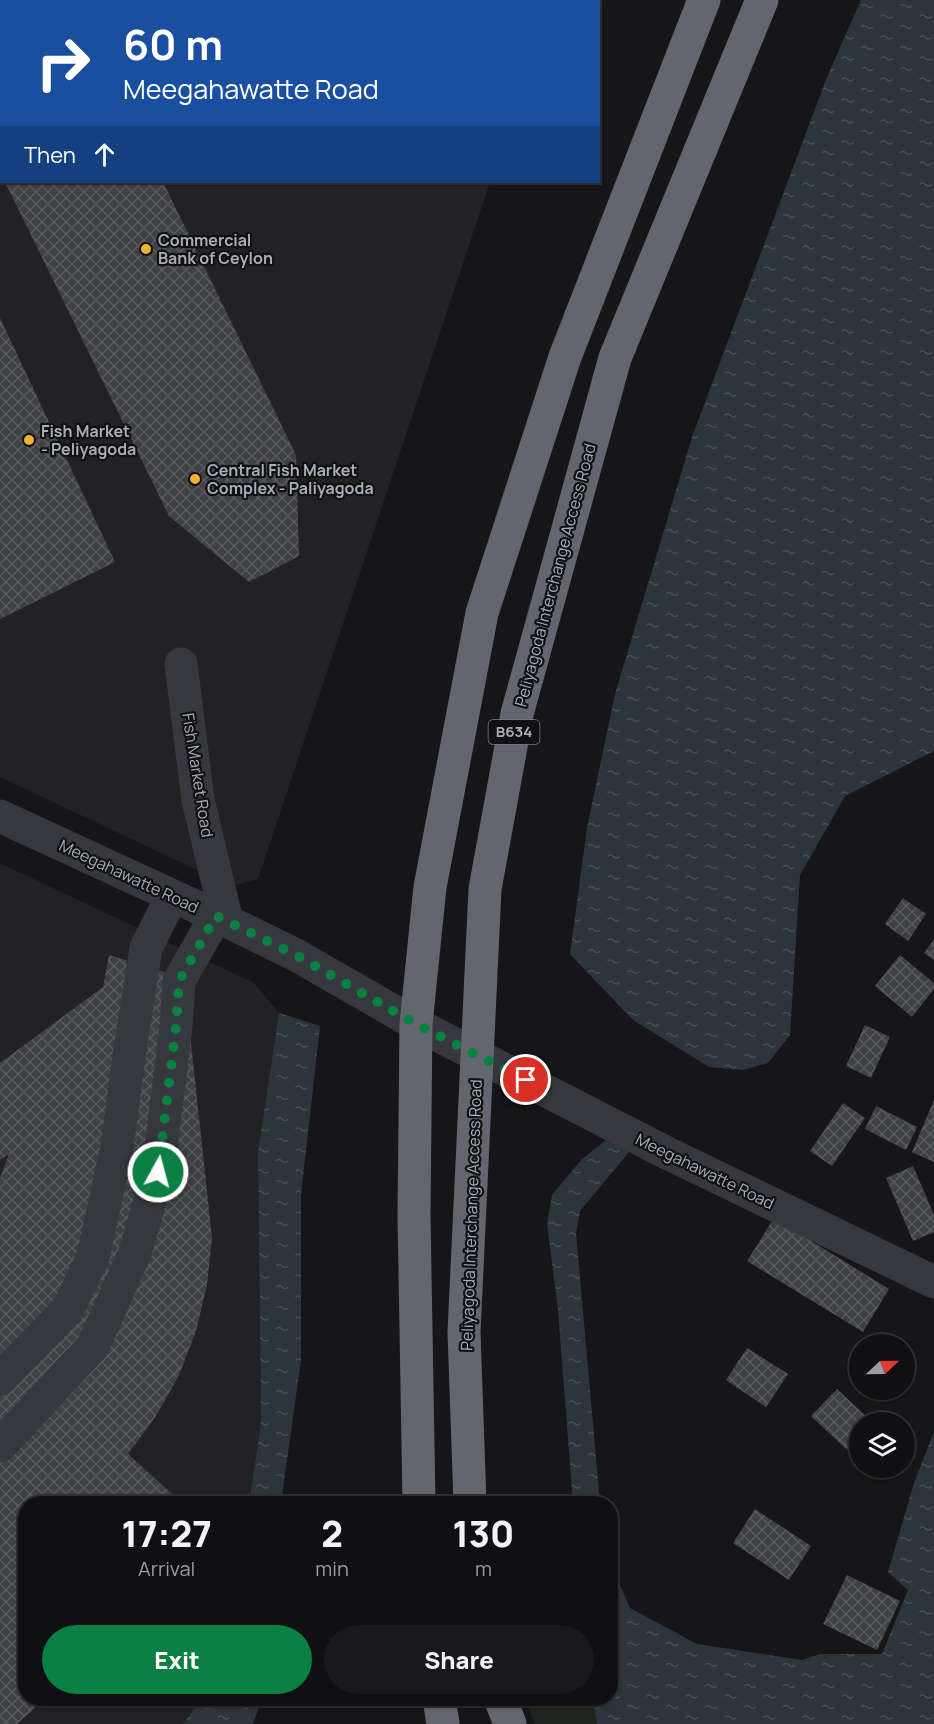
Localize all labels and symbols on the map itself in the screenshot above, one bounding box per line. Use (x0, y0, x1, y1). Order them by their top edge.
place label: Commercial Bank of Ceylon (158, 229, 273, 269)
marker: Commercial Bank of Ceylon (139, 242, 153, 256)
place label: Fish Market - Peliyagoda (41, 420, 136, 460)
marker: Fish Market - Peliyagoda (22, 433, 36, 447)
street label: Peliyagoda Interchange Access Road (509, 441, 601, 709)
place label: Central Fish Market Complex - Paliyagoda (207, 459, 374, 499)
marker: Central Fish Market Complex - Paliyagoda (188, 472, 202, 486)
street label: Fish Market Road (177, 711, 219, 839)
road number: B634 (488, 720, 540, 744)
street label: Meegahawatte Road (56, 834, 202, 918)
pin (500, 1054, 551, 1105)
street label: Peliyagoda Interchange Access Road (455, 1079, 487, 1351)
street label: Meegahawatte Road (632, 1128, 778, 1214)
position arrow (126, 1140, 190, 1204)
north arrow (849, 1334, 915, 1400)

